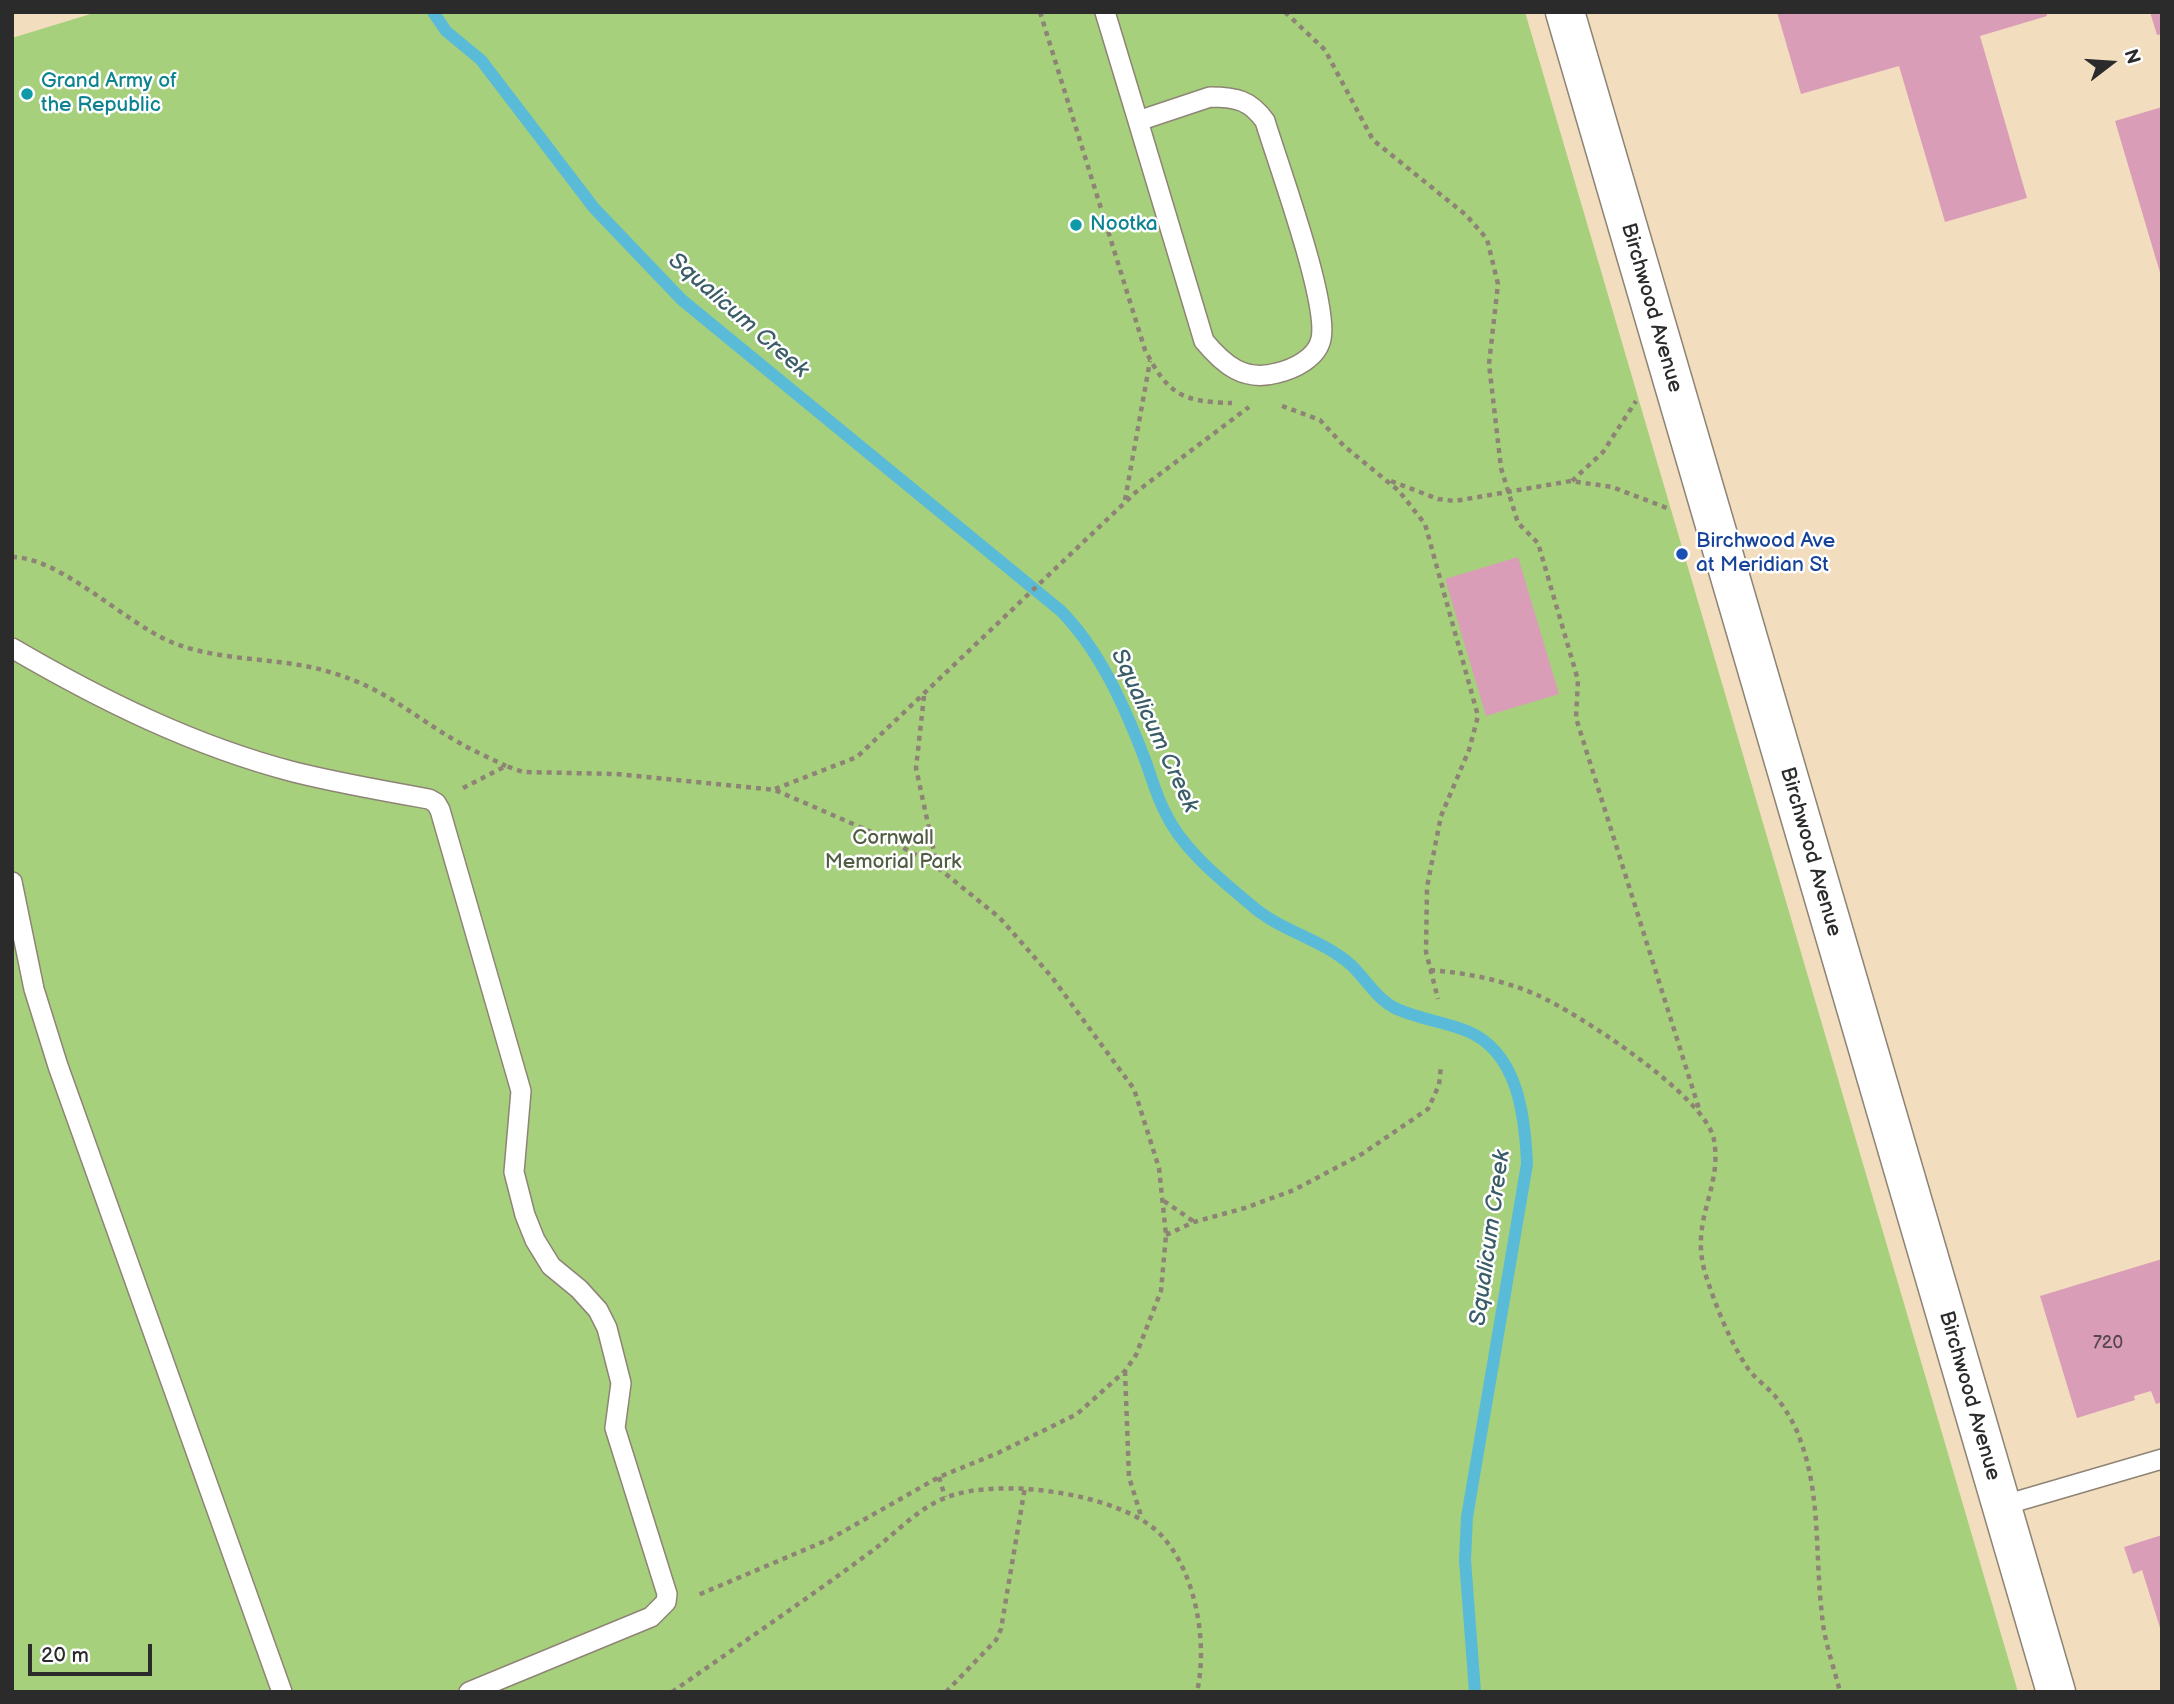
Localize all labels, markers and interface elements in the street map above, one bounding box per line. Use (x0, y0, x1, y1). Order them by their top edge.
north arrow (2076, 28, 2146, 98)
text: N (2118, 47, 2145, 67)
place label: Grand Army of the Republic (41, 69, 177, 119)
marker: Grand Army of the Republic (19, 86, 35, 102)
place label: Nootka (1090, 212, 1158, 238)
marker: Nootka (1068, 217, 1084, 233)
street label: Birchwood Avenue (1615, 220, 1687, 396)
water label: Squalicum Creek (662, 247, 814, 385)
place label: Birchwood Ave at Meridian St (1696, 529, 1835, 579)
marker: Birchwood Ave at Meridian St (1674, 546, 1690, 562)
water label: Squalicum Creek (1104, 645, 1204, 817)
street label: Birchwood Avenue (1774, 764, 1846, 940)
park label: Cornwall Memorial Park (825, 826, 961, 876)
water label: Squalicum Creek (1465, 1148, 1517, 1328)
street label: Birchwood Avenue (1933, 1308, 2005, 1484)
house number: 720 (2093, 1332, 2123, 1354)
scale bar (32, 1630, 156, 1674)
text: 20 m (41, 1643, 89, 1668)

